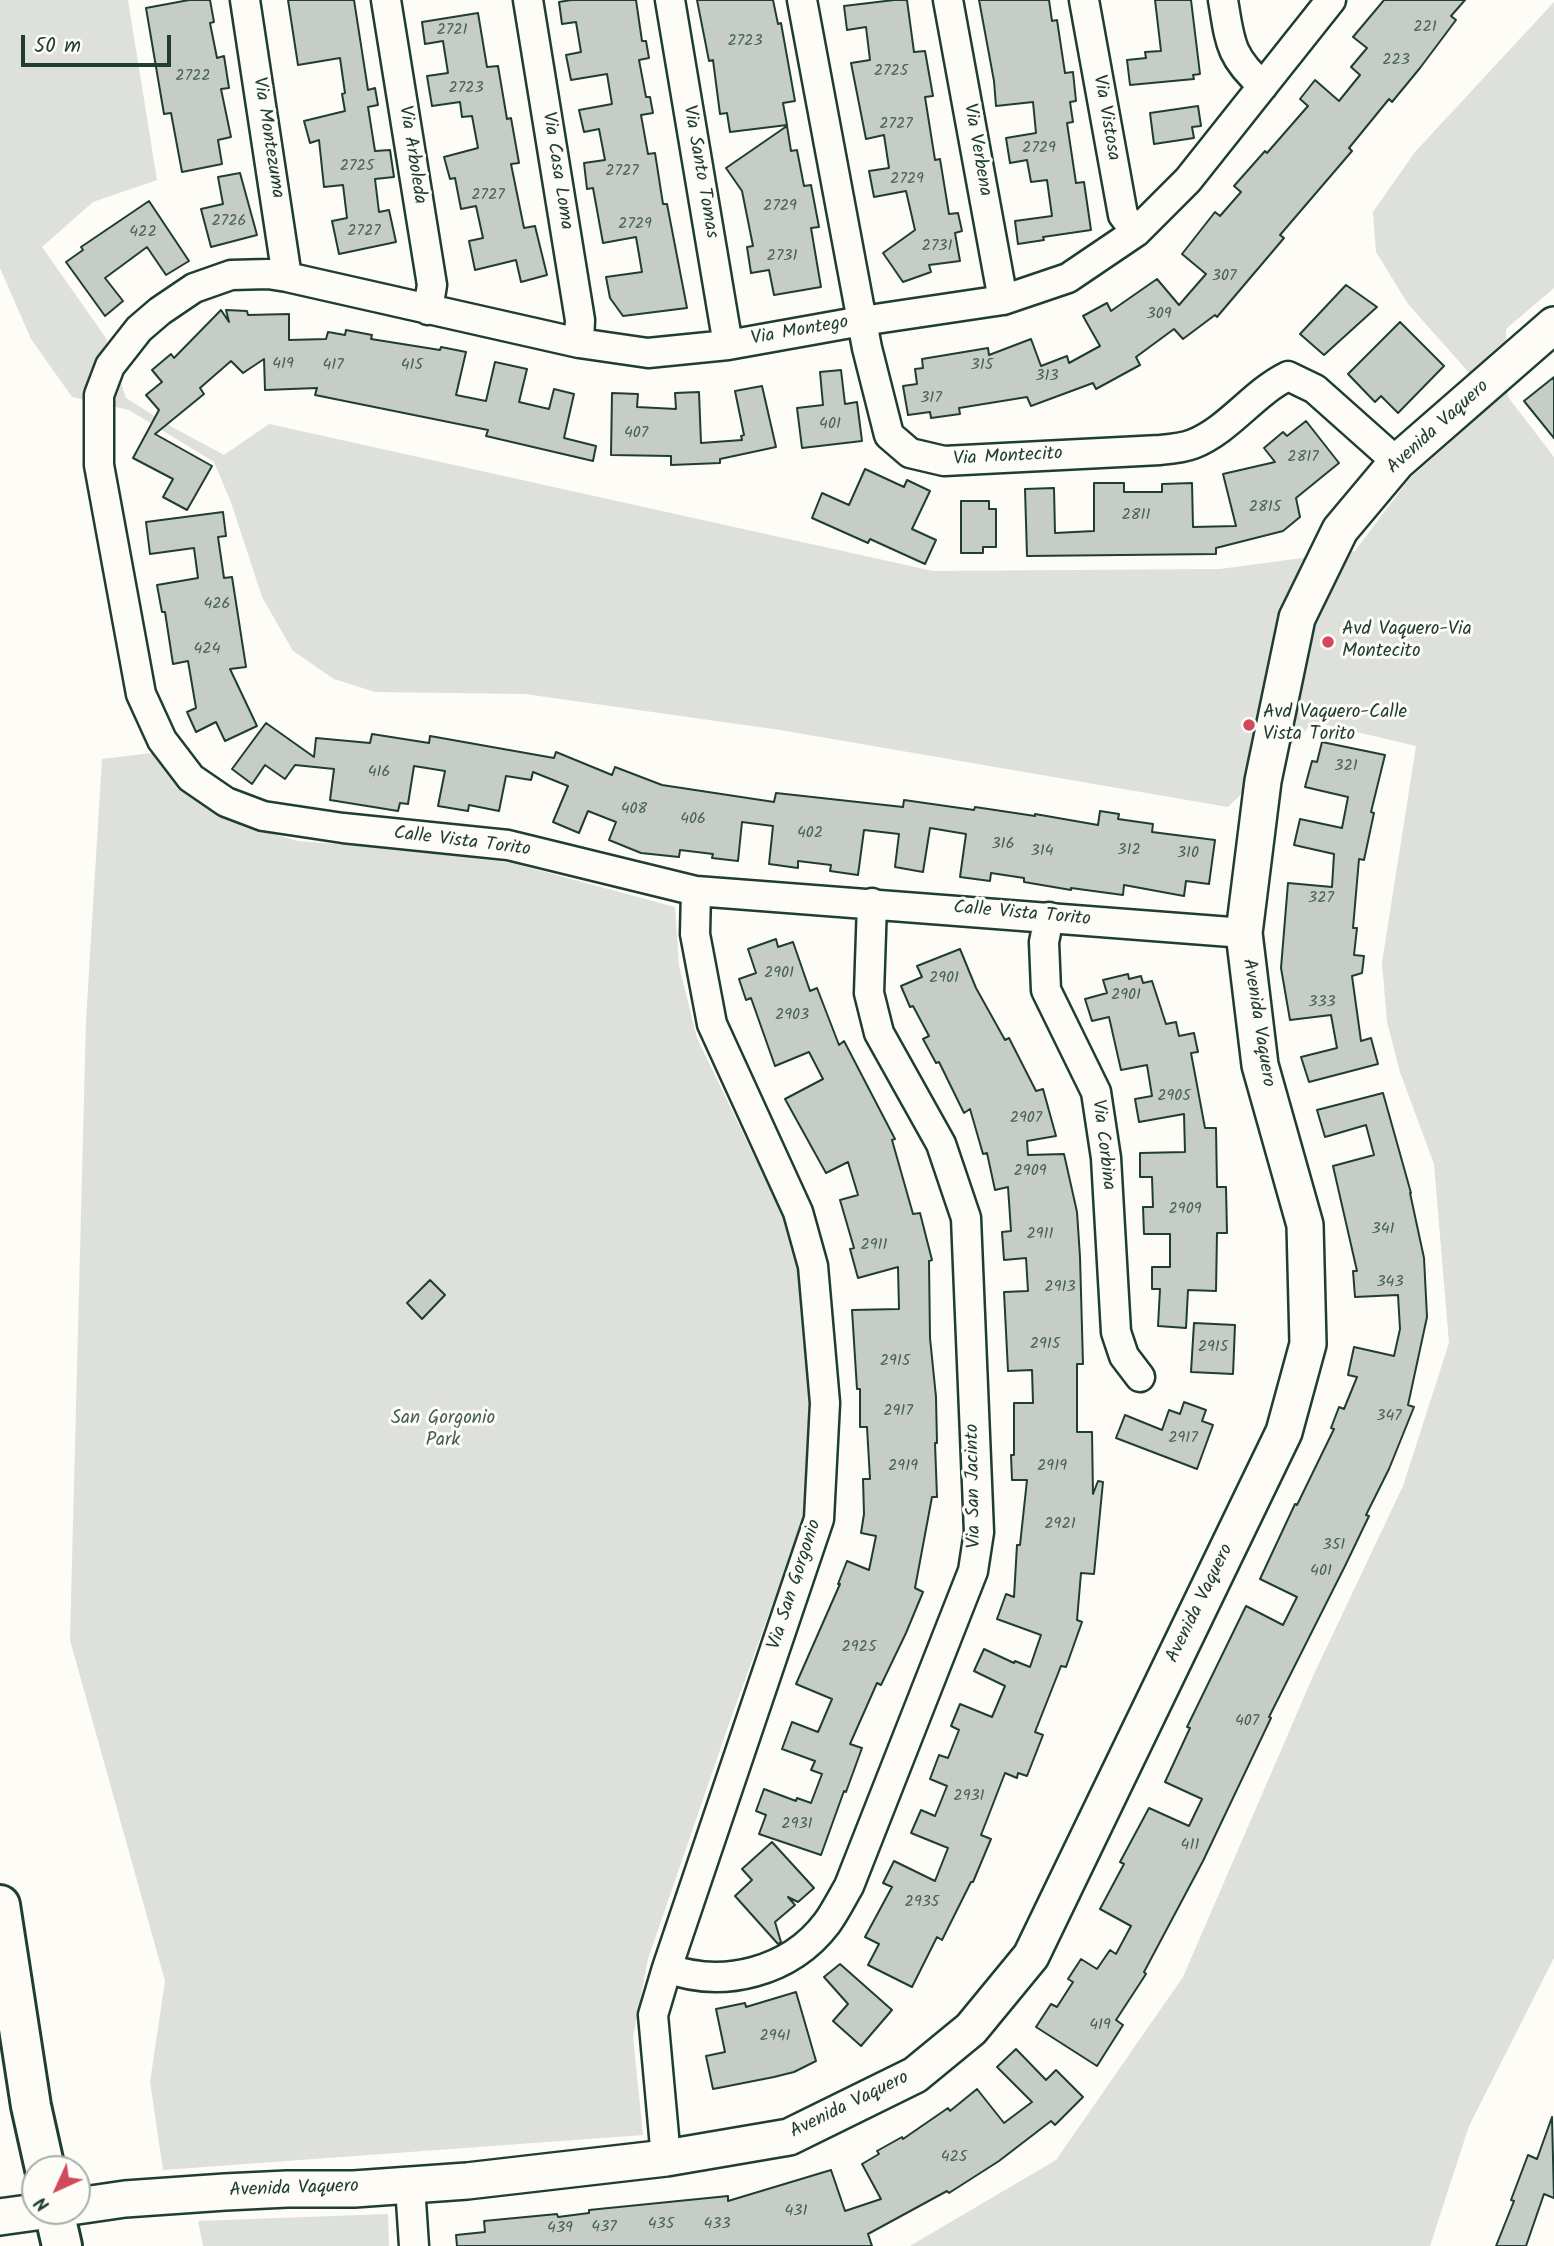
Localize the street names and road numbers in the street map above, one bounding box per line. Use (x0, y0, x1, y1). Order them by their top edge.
street label: Via Vistosa (1086, 73, 1124, 163)
street label: Via Montezuma (246, 76, 288, 200)
street label: Via Verbena (957, 102, 995, 198)
street label: Via Arboleda (392, 104, 430, 206)
street label: Via Santo Tomas (676, 104, 722, 240)
street label: Via Casa Loma (535, 110, 577, 232)
street label: Via Montego (750, 312, 850, 352)
street label: Avenida Vaquero (1383, 376, 1495, 480)
street label: Via Montecito (953, 444, 1063, 472)
street label: Calle Vista Torito (392, 823, 532, 863)
street label: Calle Vista Torito (952, 898, 1092, 932)
street label: Avenida Vaquero (1236, 957, 1278, 1089)
street label: Via Corbina (1085, 1098, 1119, 1192)
street label: Via San Jacinto (963, 1423, 987, 1549)
street label: Via San Gorgonio (764, 1517, 828, 1653)
street label: Avenida Vaquero (1162, 1541, 1240, 1667)
street label: Avenida Vaquero (787, 2067, 913, 2145)
street label: Avenida Vaquero (229, 2176, 359, 2204)

